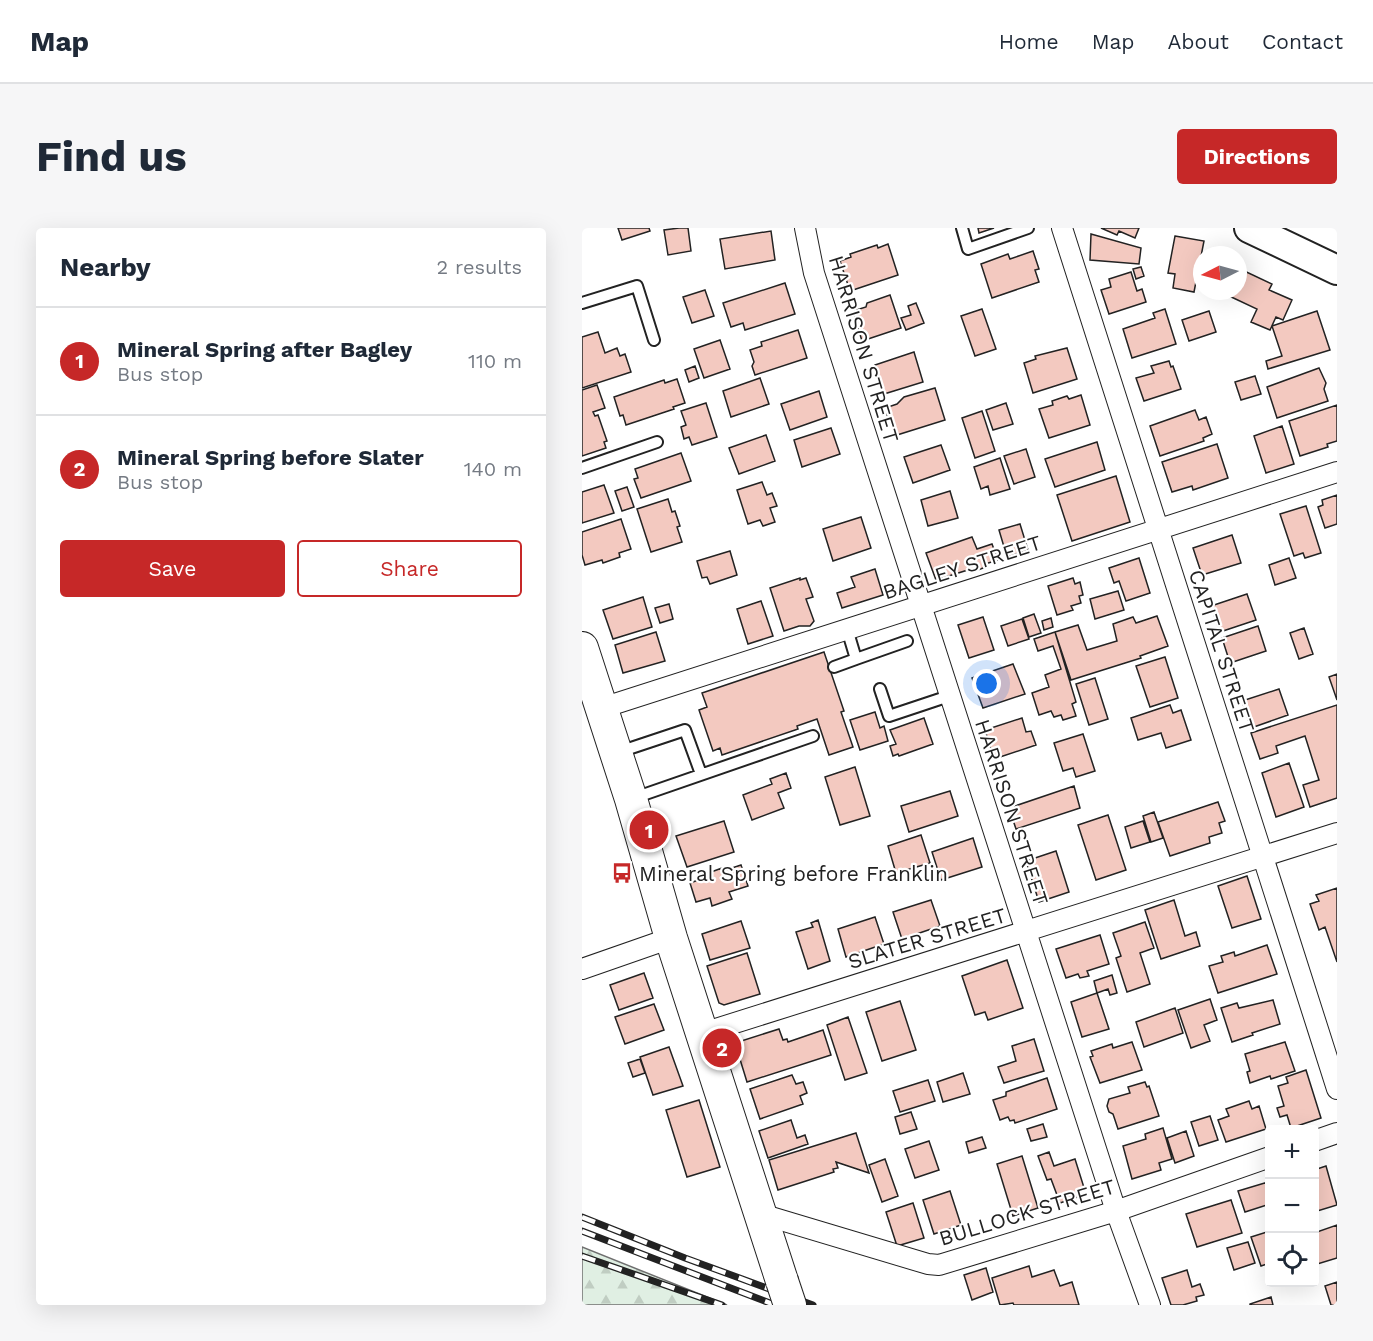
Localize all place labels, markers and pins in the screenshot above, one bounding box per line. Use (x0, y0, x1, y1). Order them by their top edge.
pin: 1 (630, 808, 668, 852)
bus stop icon: Mineral Spring before Franklin (610, 861, 634, 885)
place label: Mineral Spring before Franklin (639, 861, 948, 886)
pin: 2 (702, 1026, 742, 1070)

